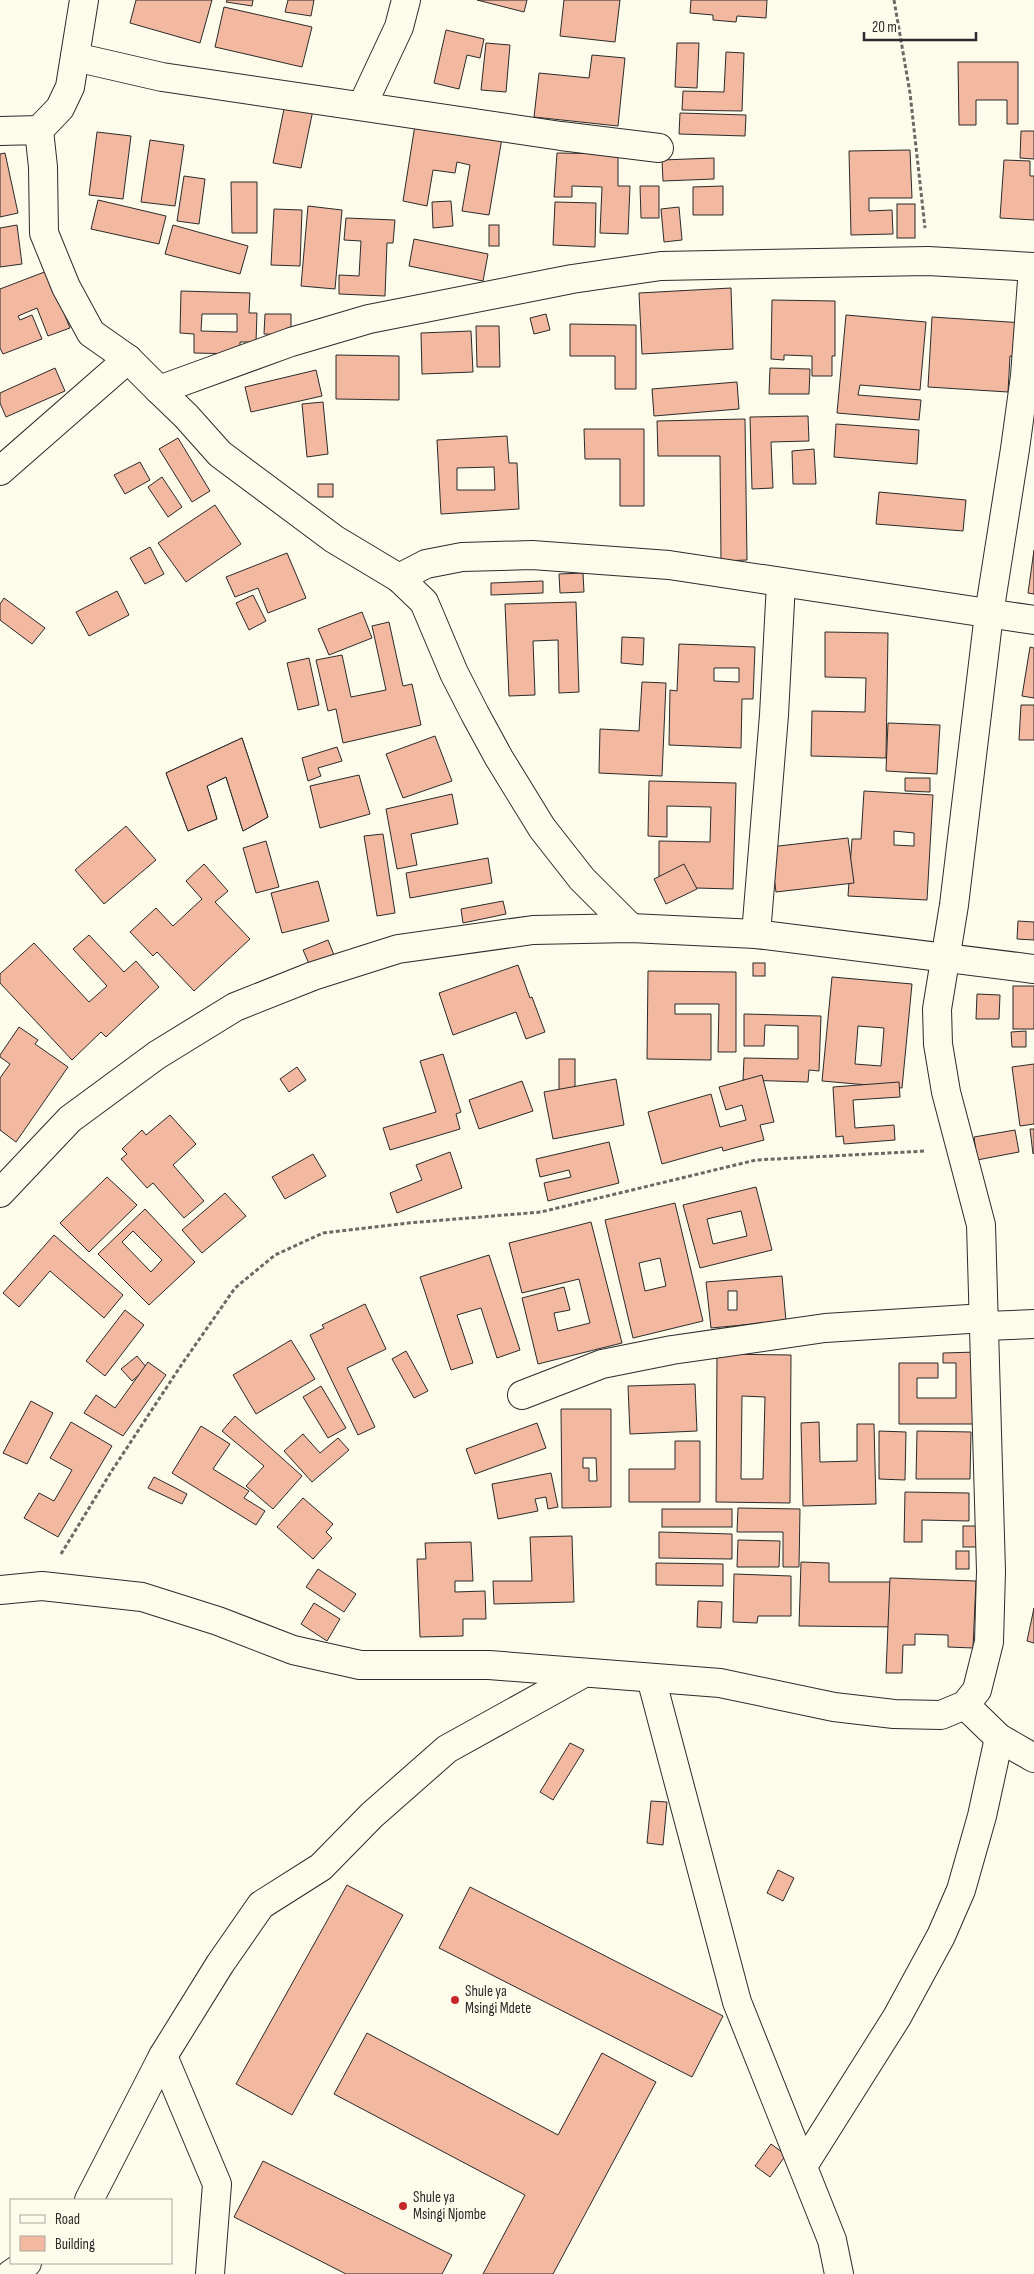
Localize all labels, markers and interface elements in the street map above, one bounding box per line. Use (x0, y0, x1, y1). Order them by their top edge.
scale bar (864, 10, 976, 42)
text: 20 m (872, 18, 897, 37)
place label: Shule ya Msingi Mdete (465, 1982, 531, 2018)
marker: Shule ya Msingi Mdete (449, 1994, 461, 2006)
place label: Shule ya Msingi Njombe (413, 2188, 486, 2224)
legend (10, 2199, 172, 2264)
marker: Shule ya Msingi Njombe (397, 2200, 409, 2212)
text: Road (55, 2210, 80, 2229)
text: Building (55, 2235, 95, 2254)

